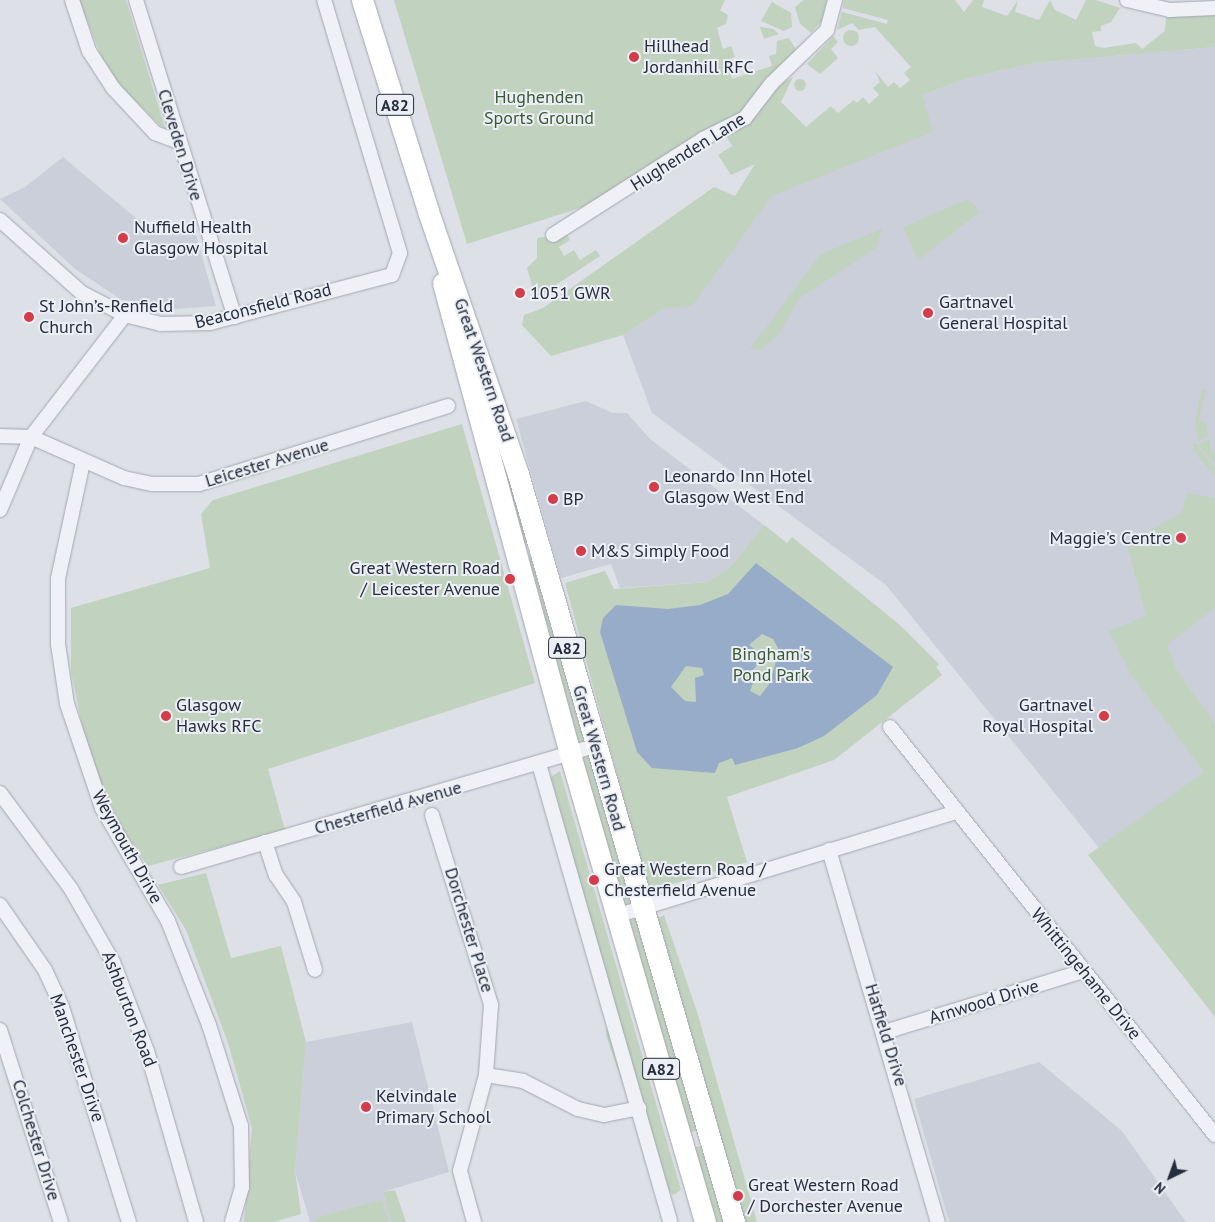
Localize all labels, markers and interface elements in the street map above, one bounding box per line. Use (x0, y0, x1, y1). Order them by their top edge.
place label: Hillhead Jordanhill RFC (644, 36, 754, 78)
marker: Hillhead Jordanhill RFC (628, 51, 640, 63)
street label: Cleveden Drive (153, 87, 207, 203)
park label: Hughenden Sports Ground (484, 87, 594, 130)
road number: A82 (375, 92, 415, 118)
street label: Hughenden Lane (627, 108, 749, 196)
place label: Nuffield Health Glasgow Hospital (134, 217, 268, 260)
marker: Nuffield Health Glasgow Hospital (116, 231, 130, 245)
street label: Beaconsfield Road (192, 279, 334, 333)
place label: 1051 GWR (530, 282, 611, 304)
marker: 1051 GWR (514, 287, 526, 299)
place label: Gartnavel General Hospital (939, 292, 1067, 334)
street label: Great Western Road (449, 295, 519, 445)
place label: St John’s-Renfield Church (39, 296, 173, 338)
marker: Gartnavel General Hospital (921, 306, 935, 320)
marker: St John’s-Renfield Church (23, 311, 35, 323)
street label: Leicester Avenue (202, 434, 332, 492)
place label: Leonardo Inn Hotel Glasgow West End (664, 466, 812, 508)
marker: Leonardo Inn Hotel Glasgow West End (648, 481, 660, 493)
place label: BP (563, 488, 584, 510)
marker: BP (547, 493, 559, 505)
place label: Maggie's Centre (1050, 527, 1171, 549)
marker: Maggie's Centre (1175, 532, 1187, 544)
place label: M&S Simply Food (591, 540, 730, 562)
marker: M&S Simply Food (575, 545, 587, 557)
place label: Great Western Road / Leicester Avenue (349, 558, 500, 600)
marker: Great Western Road / Leicester Avenue (504, 573, 516, 585)
road number: A82 (547, 634, 587, 661)
park label: Bingham's Pond Park (732, 644, 810, 686)
street label: Great Western Road (568, 682, 630, 834)
place label: Glasgow Hawks RFC (176, 695, 262, 738)
place label: Gartnavel Royal Hospital (982, 695, 1093, 738)
marker: Gartnavel Royal Hospital (1097, 709, 1111, 723)
marker: Glasgow Hawks RFC (160, 710, 172, 722)
street label: Chesterfield Avenue (312, 777, 464, 839)
street label: Weymouth Drive (87, 787, 167, 907)
place label: Great Western Road / Chesterfield Avenue (604, 859, 766, 902)
street label: Dorchester Place (440, 865, 498, 995)
marker: Great Western Road / Chesterfield Avenue (588, 874, 600, 886)
street label: Whittingehame Drive (1026, 904, 1146, 1044)
street label: Ashburton Road (97, 948, 161, 1070)
street label: Arnwood Drive (926, 975, 1042, 1029)
street label: Hatfield Drive (860, 981, 912, 1089)
street label: Manchester Drive (45, 991, 109, 1125)
road number: A82 (641, 1056, 681, 1082)
street label: Colchester Drive (7, 1077, 65, 1203)
place label: Kelvindale Primary School (376, 1086, 491, 1128)
marker: Kelvindale Primary School (360, 1101, 372, 1113)
north arrow (1145, 1152, 1195, 1202)
place label: Great Western Road / Dorchester Avenue (748, 1175, 904, 1218)
text: N (1151, 1178, 1169, 1198)
marker: Great Western Road / Dorchester Avenue (732, 1190, 744, 1202)

